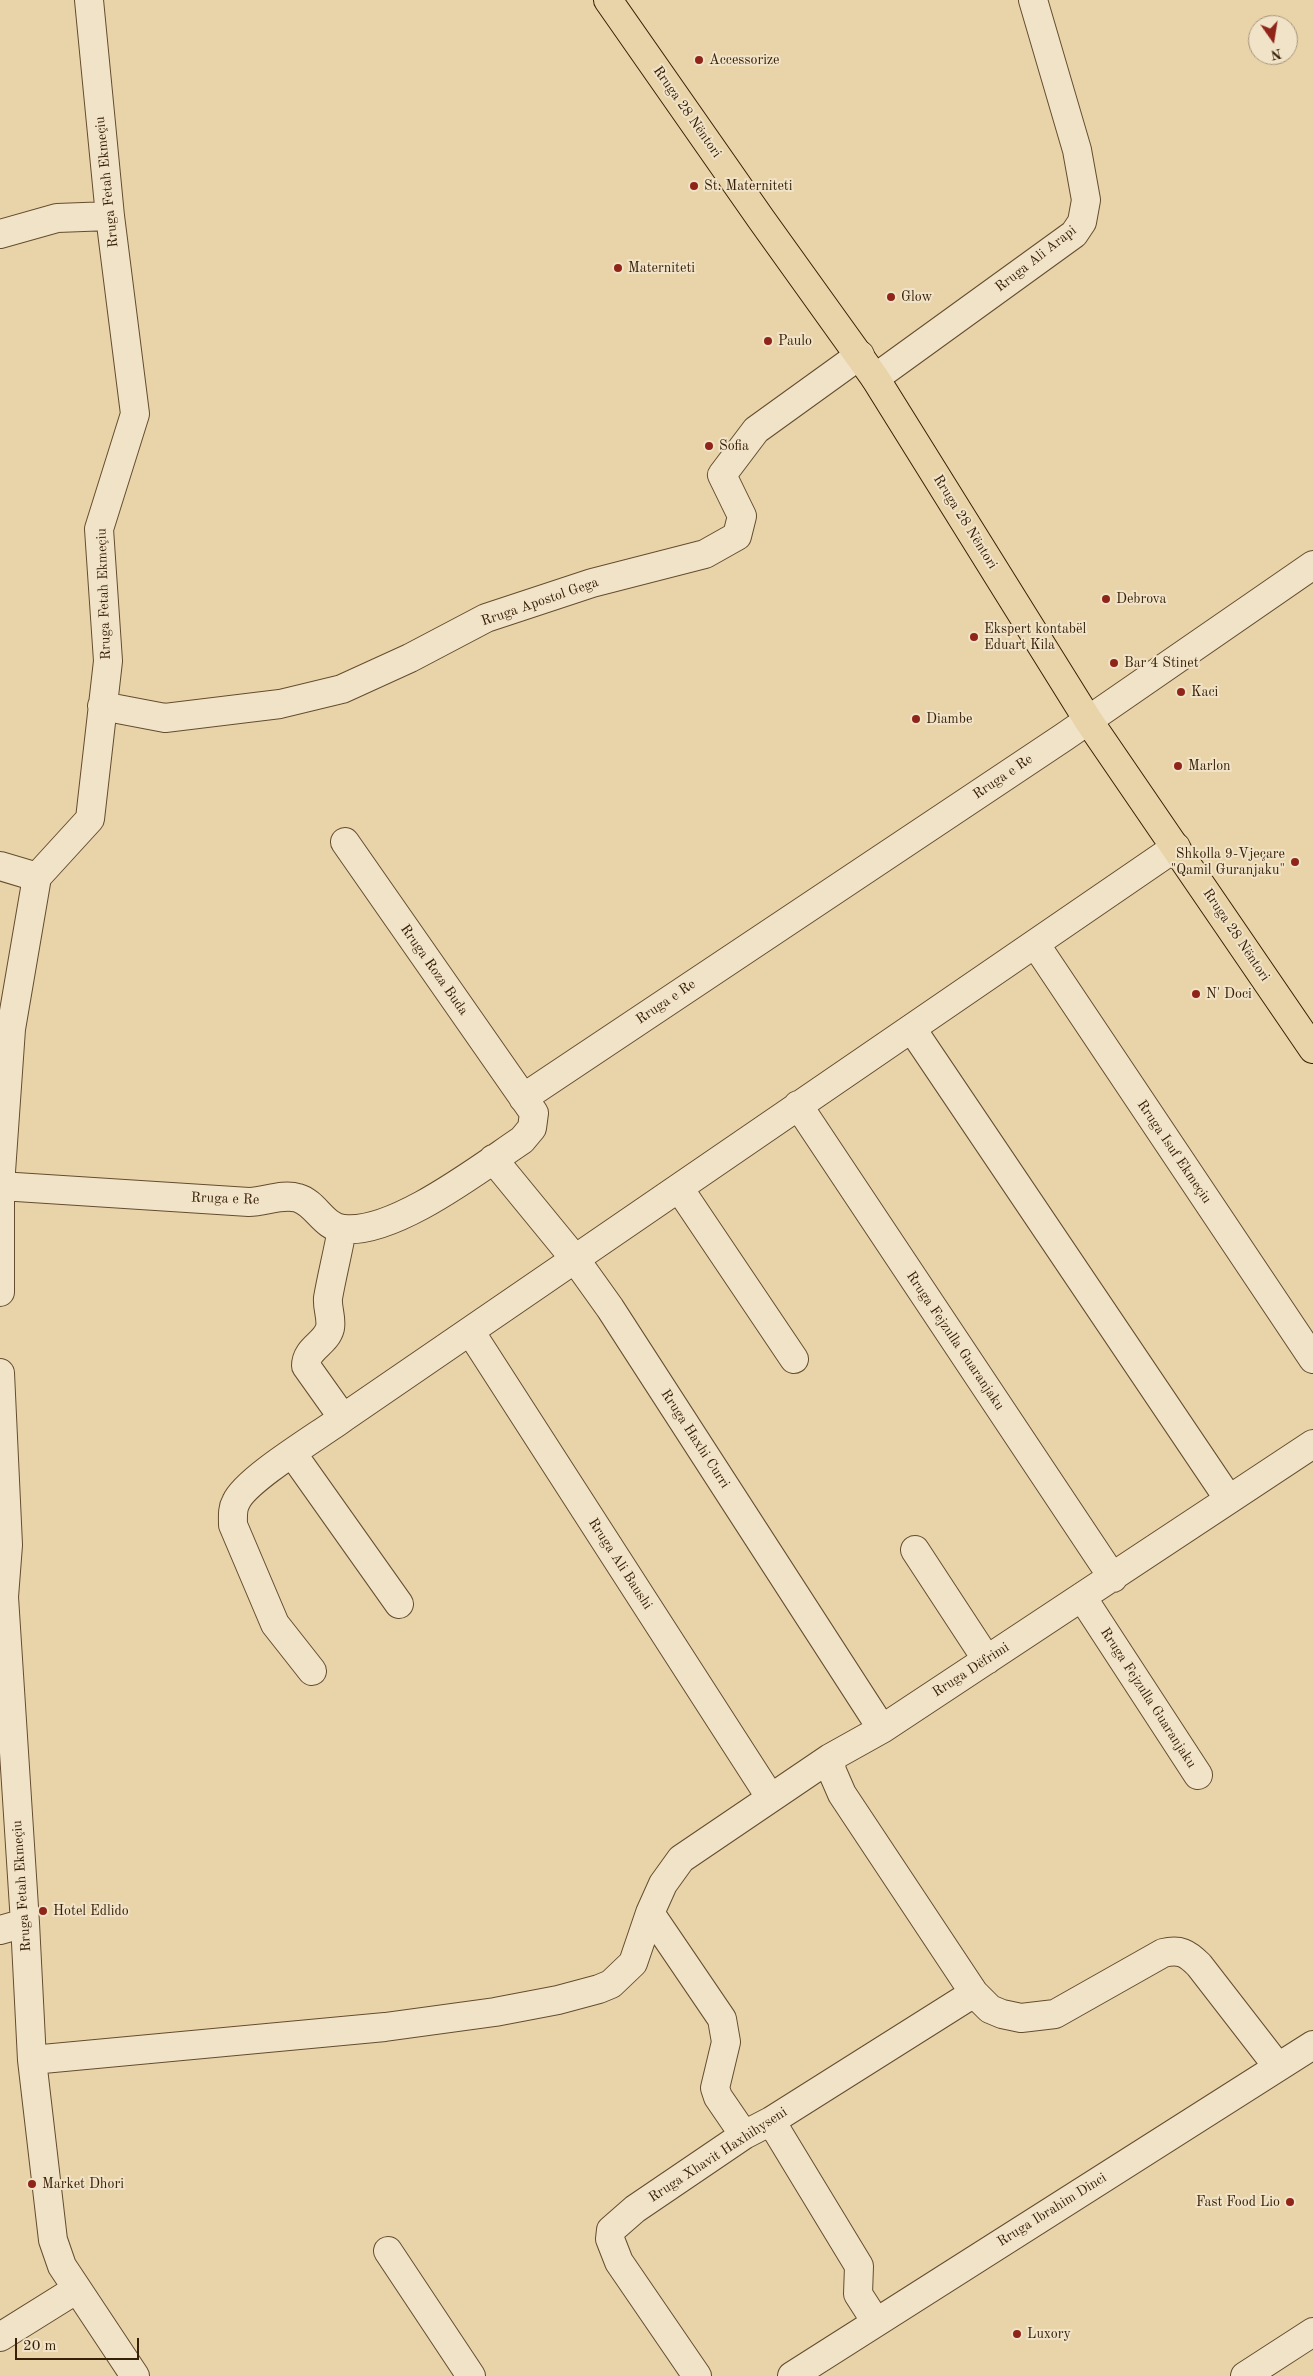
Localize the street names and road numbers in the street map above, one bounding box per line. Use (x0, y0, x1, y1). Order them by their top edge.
street label: Rruga 28 Nëntori (649, 63, 725, 161)
street label: Rruga Fetah Ekmeçiu (92, 116, 122, 248)
street label: Rruga Ali Arapi (992, 222, 1080, 296)
street label: Rruga 28 Nëntori (929, 472, 1001, 572)
street label: Rruga Fetah Ekmeçiu (93, 528, 115, 660)
street label: Rruga Apostol Gega (479, 574, 601, 630)
street label: Rruga e Re (970, 751, 1036, 803)
street label: Rruga 28 Nëntori (1199, 886, 1273, 984)
street label: Rruga Roza Buda (396, 921, 472, 1019)
street label: Rruga e Re (633, 976, 699, 1028)
street label: Rruga Isuf Ekmeçiu (1133, 1097, 1215, 1207)
street label: Rruga e Re (190, 1189, 260, 1209)
street label: Rruga Fejzulla Guaranjaku (902, 1268, 1008, 1414)
street label: Rruga Haxhi Curri (657, 1386, 733, 1492)
street label: Rruga Ali Baushi (584, 1515, 656, 1613)
street label: Rruga Fejzulla Guaranjaku (1096, 1625, 1200, 1771)
street label: Rruga Dëfrimi (930, 1639, 1012, 1701)
street label: Rruga Fetah Ekmeçiu (9, 1820, 35, 1952)
street label: Rruga Xhavit Haxhihyseni (646, 2104, 790, 2206)
street label: Rruga Ibrahim Dinci (994, 2170, 1110, 2250)

